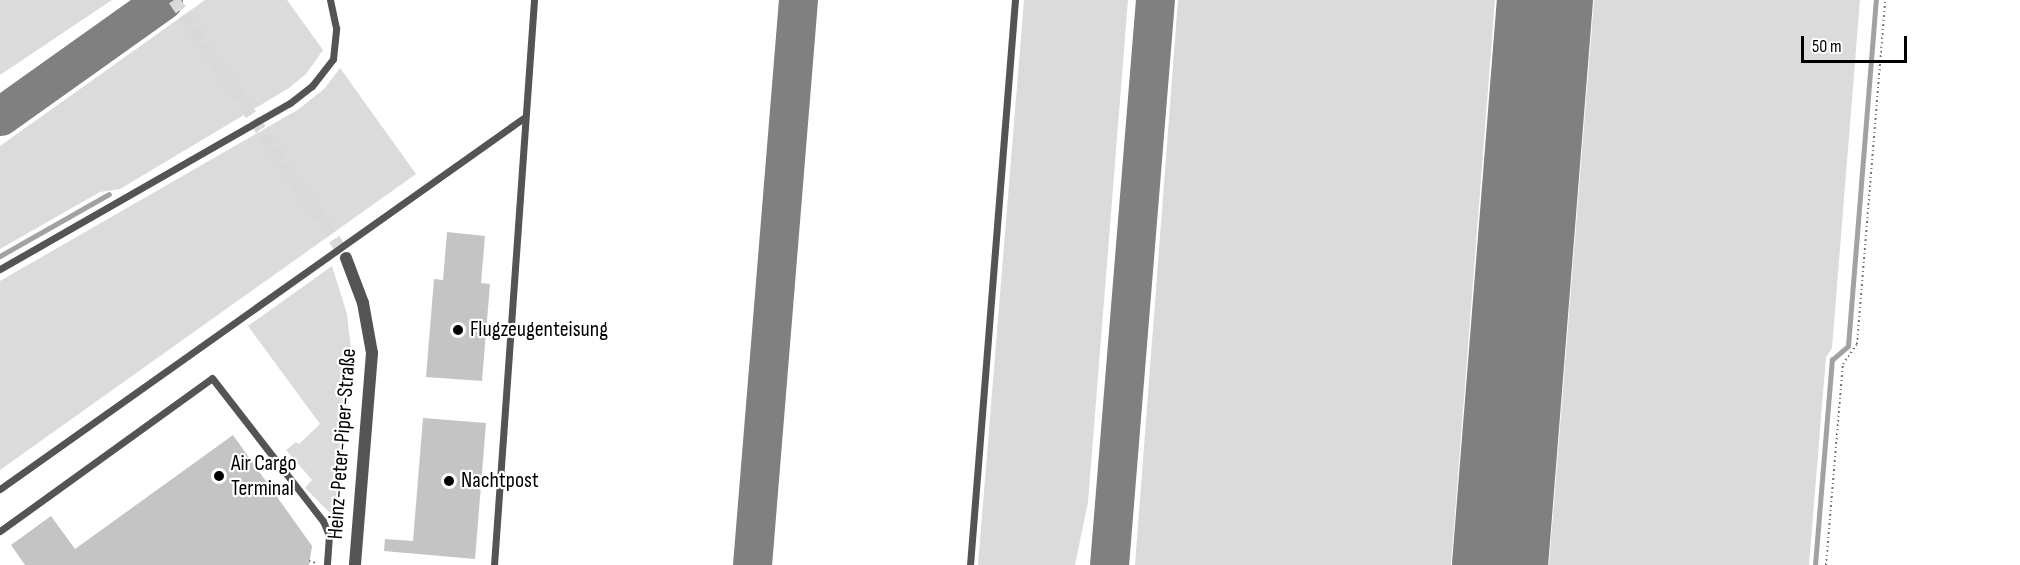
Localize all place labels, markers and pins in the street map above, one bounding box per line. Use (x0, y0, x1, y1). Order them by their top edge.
place label: Flugzeugenteisung (470, 317, 608, 343)
marker: Flugzeugenteisung (451, 323, 465, 337)
place label: Air Cargo Terminal (231, 450, 297, 502)
place label: Nachtpost (461, 468, 539, 494)
marker: Air Cargo Terminal (212, 469, 226, 483)
marker: Nachtpost (442, 474, 456, 488)

